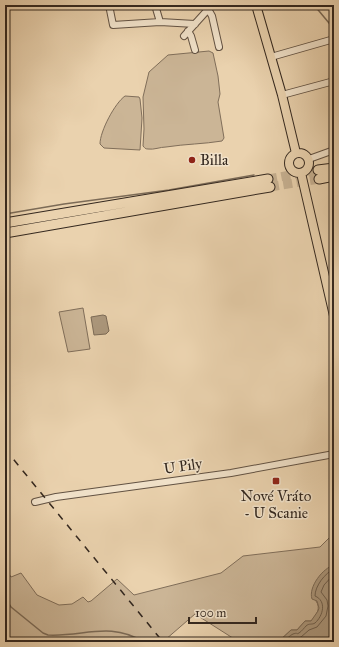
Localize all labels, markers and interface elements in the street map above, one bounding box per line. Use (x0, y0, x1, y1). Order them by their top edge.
place label: Billa (200, 151, 229, 169)
marker: Billa (187, 155, 197, 165)
street label: U Pily (163, 454, 204, 478)
marker: Nové Vráto - U Scanie (271, 476, 281, 486)
place label: Nové Vráto - U Scanie (241, 487, 312, 522)
scale bar (189, 599, 256, 625)
text: 100 m (195, 606, 226, 620)

